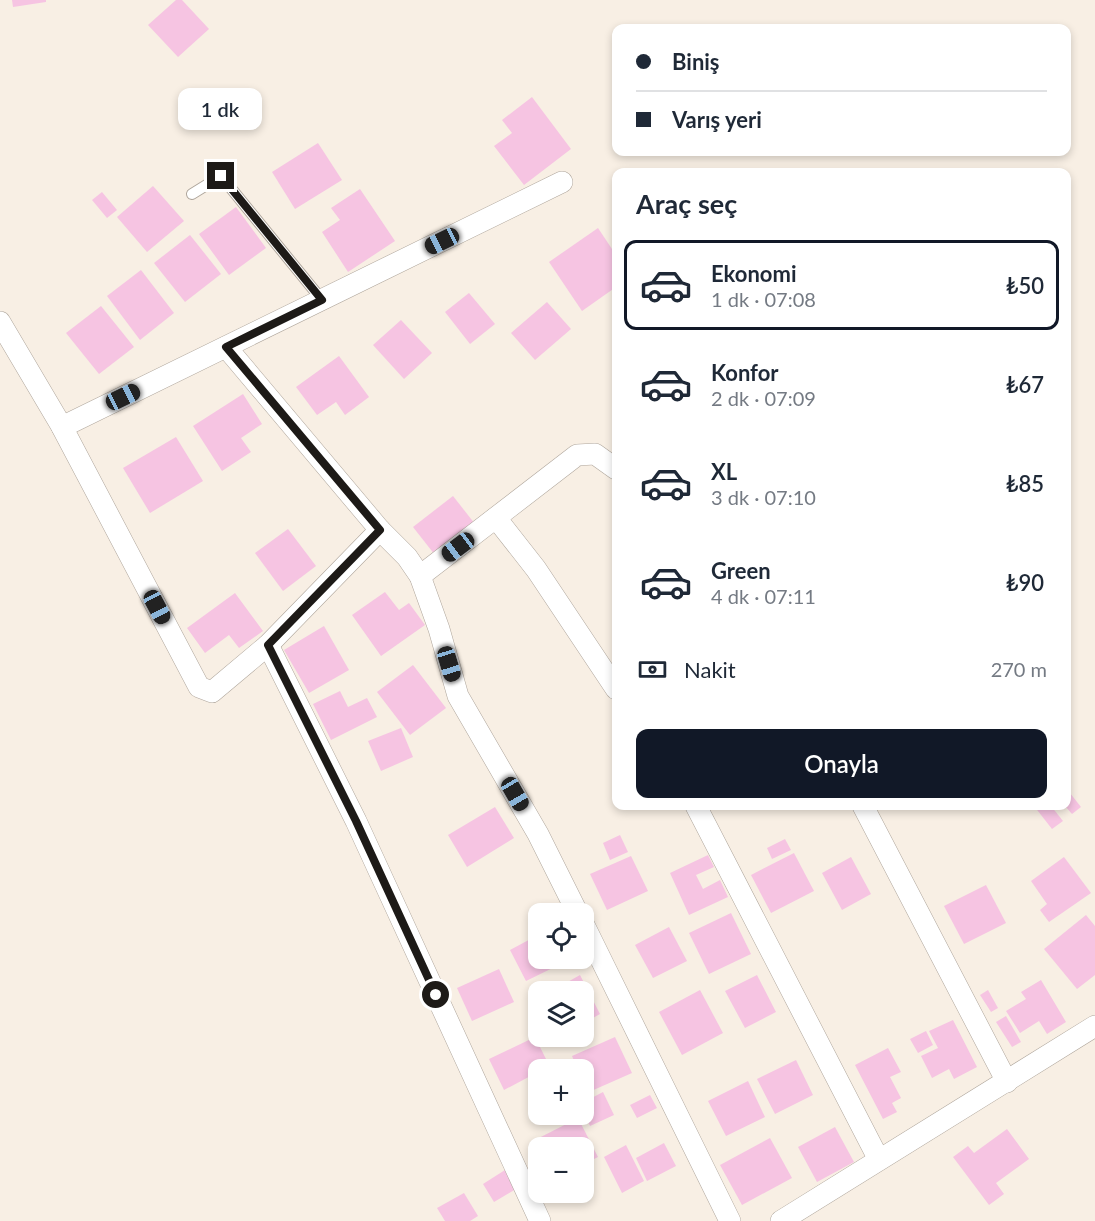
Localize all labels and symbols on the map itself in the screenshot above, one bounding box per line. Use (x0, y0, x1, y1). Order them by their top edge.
callout: 1 dk (179, 89, 263, 131)
route end (207, 162, 234, 189)
car (422, 225, 462, 257)
car (103, 381, 143, 413)
car (438, 529, 478, 565)
car (141, 587, 173, 627)
car (435, 644, 463, 684)
car (498, 774, 532, 814)
route start (422, 981, 449, 1008)

